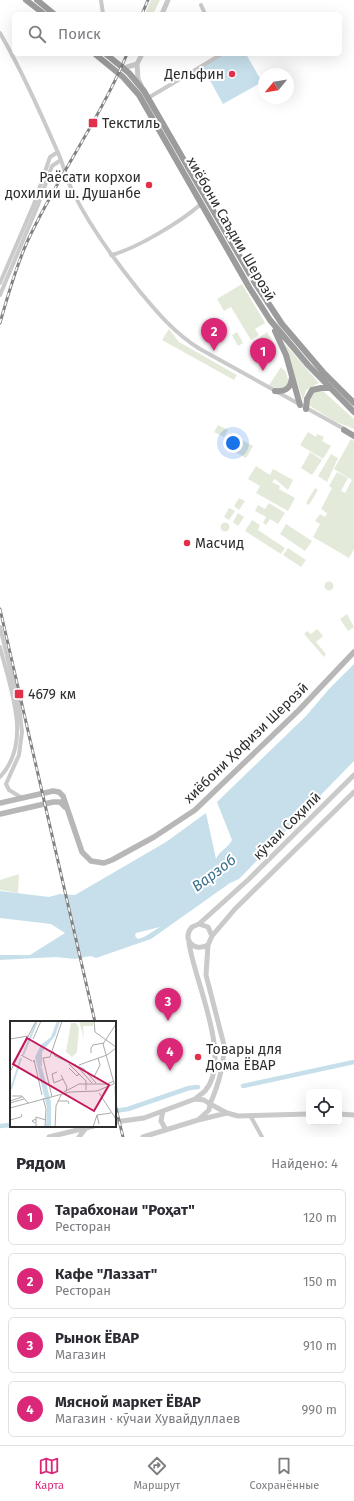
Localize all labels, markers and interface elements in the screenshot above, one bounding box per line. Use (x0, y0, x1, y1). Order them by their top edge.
search box (12, 12, 342, 56)
icon: search (26, 23, 48, 45)
text: Поиск (58, 25, 101, 43)
place label: Дельфин (164, 66, 224, 83)
north arrow (258, 68, 294, 104)
marker: Дельфин (227, 69, 237, 79)
place label: Текстиль (102, 115, 160, 132)
marker: Текстиль (87, 117, 99, 129)
street label: хиёбони Саъдии Шерозӣ (183, 154, 279, 304)
place label: Раёсати корхои дохилии ш. Душанбе (5, 169, 141, 202)
marker: Раёсати корхои дохилии ш. Душанбе (144, 180, 154, 190)
pin: 2 (201, 318, 227, 351)
pin: 1 (250, 338, 276, 371)
your location (223, 433, 243, 453)
place label: Масчид (195, 535, 244, 552)
marker: Масчид (182, 538, 192, 548)
street label: хиёбони Ҳофизи Шерозӣ (180, 679, 312, 807)
place label: 4679 км (28, 686, 76, 703)
marker: 4679 км (13, 688, 25, 700)
street label: кӯчаи Соҳилӣ (249, 788, 325, 864)
water label: Варзоб (188, 851, 240, 895)
pin: 3 (155, 988, 181, 1021)
inset map (10, 1021, 116, 1127)
pin: 4 (157, 1038, 183, 1071)
place label: Товары для Дома ЁВАР (205, 1041, 282, 1074)
marker: Товары для Дома ЁВАР (193, 1052, 203, 1062)
map controls (306, 1089, 342, 1125)
button: locate (306, 1089, 342, 1125)
text: Рядом (16, 1153, 66, 1174)
text: Найдено: 4 (271, 1156, 338, 1171)
text: Тарабхонаи "Роҳат" (55, 1201, 195, 1219)
text: 1 (27, 1210, 33, 1225)
text: 120 m (303, 1210, 337, 1225)
text: Ресторан (55, 1219, 111, 1234)
text: Кафе "Лаззат" (55, 1265, 157, 1283)
text: 2 (27, 1274, 33, 1289)
text: 150 m (303, 1274, 337, 1289)
text: Ресторан (55, 1283, 111, 1298)
text: Рынок ЁВАР (55, 1329, 139, 1347)
text: 3 (27, 1338, 33, 1353)
text: 910 m (303, 1338, 337, 1353)
text: Магазин (55, 1347, 106, 1362)
text: Мясной маркет ЁВАР (55, 1393, 201, 1411)
text: 4 (26, 1402, 34, 1417)
text: 990 m (302, 1402, 337, 1417)
text: Магазин · кӯчаи Хувайдуллаев (55, 1411, 240, 1426)
tab: Карта (35, 1455, 64, 1492)
tab: Маршрут (133, 1455, 180, 1492)
tab: Сохранённые (250, 1455, 319, 1492)

